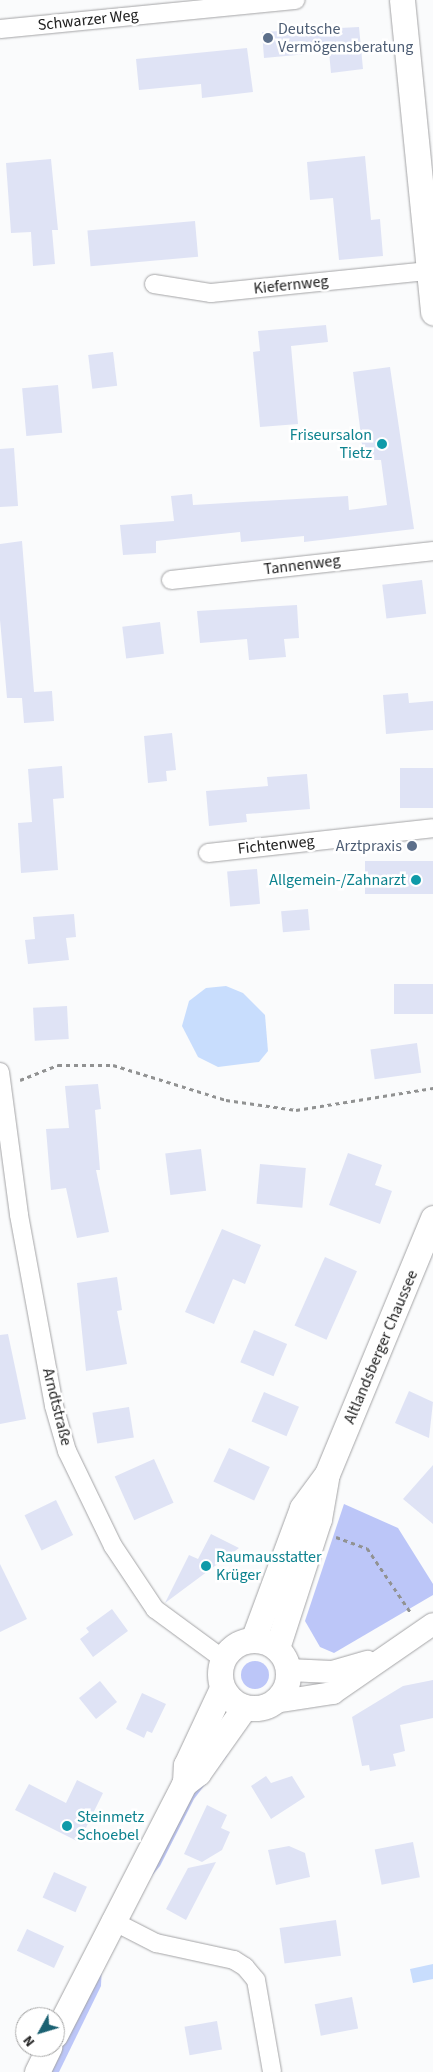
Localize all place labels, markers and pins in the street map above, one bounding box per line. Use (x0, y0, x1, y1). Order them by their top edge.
place label: Deutsche Vermögensberatung (278, 19, 413, 57)
marker: Deutsche Vermögensberatung (262, 32, 274, 44)
place label: Friseursalon Tietz (290, 425, 372, 463)
marker: Friseursalon Tietz (376, 438, 388, 450)
place label: Arztpraxis (336, 836, 402, 856)
marker: Arztpraxis (406, 840, 418, 852)
place label: Allgemein-/Zahnarzt (269, 870, 406, 890)
marker: Allgemein-/Zahnarzt (410, 874, 422, 886)
place label: Raumausstatter Krüger (216, 1547, 322, 1585)
marker: Raumausstatter Krüger (200, 1560, 212, 1572)
place label: Steinmetz Schoebel (77, 1807, 144, 1845)
marker: Steinmetz Schoebel (61, 1820, 73, 1832)

